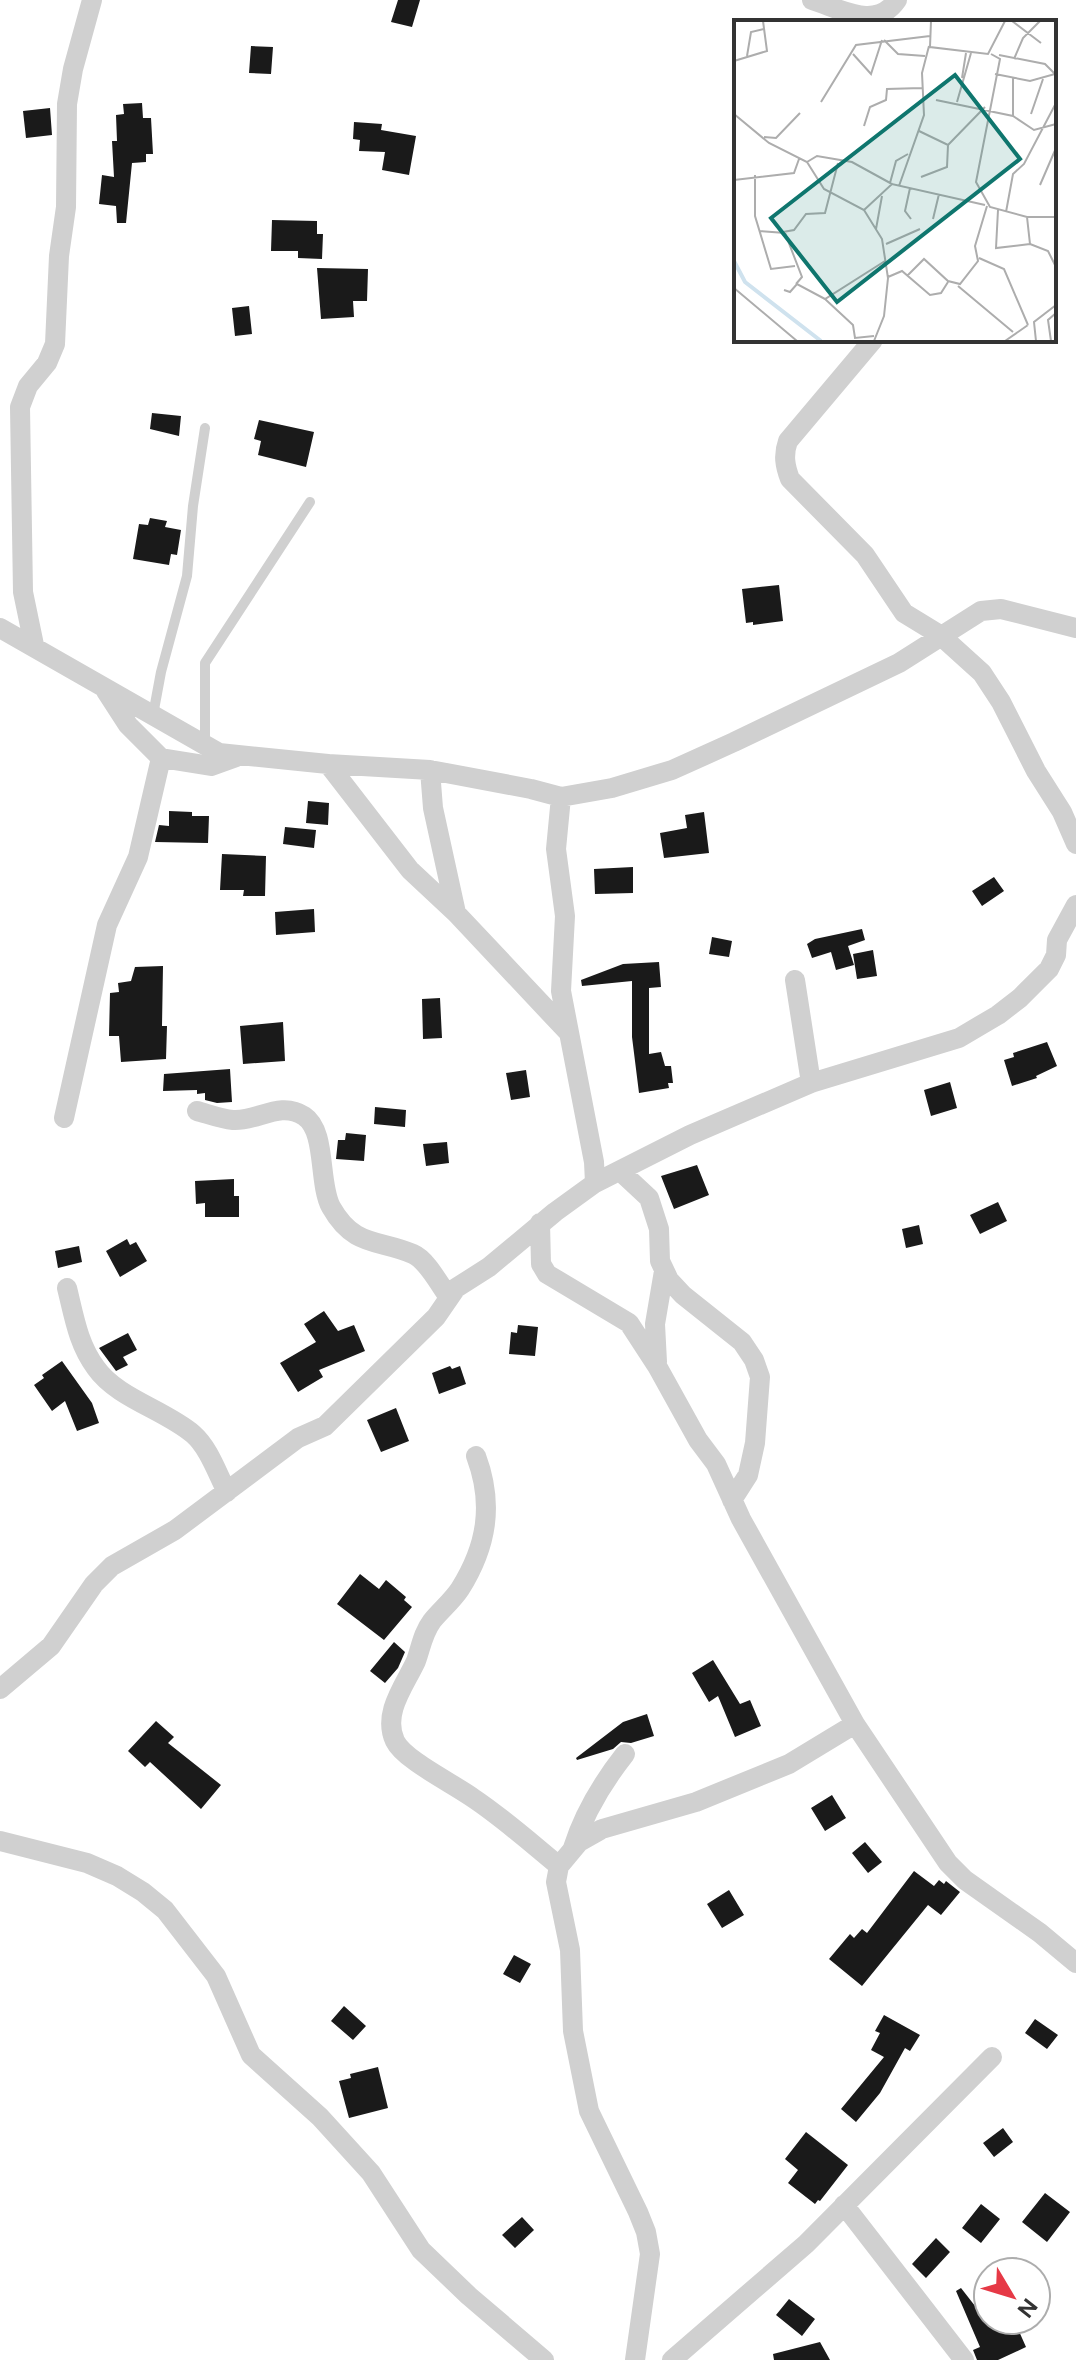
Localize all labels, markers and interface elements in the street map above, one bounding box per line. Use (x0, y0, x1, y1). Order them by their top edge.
inset map (734, 20, 1056, 342)
north arrow (972, 2256, 1052, 2336)
text: N (1011, 2293, 1043, 2323)

